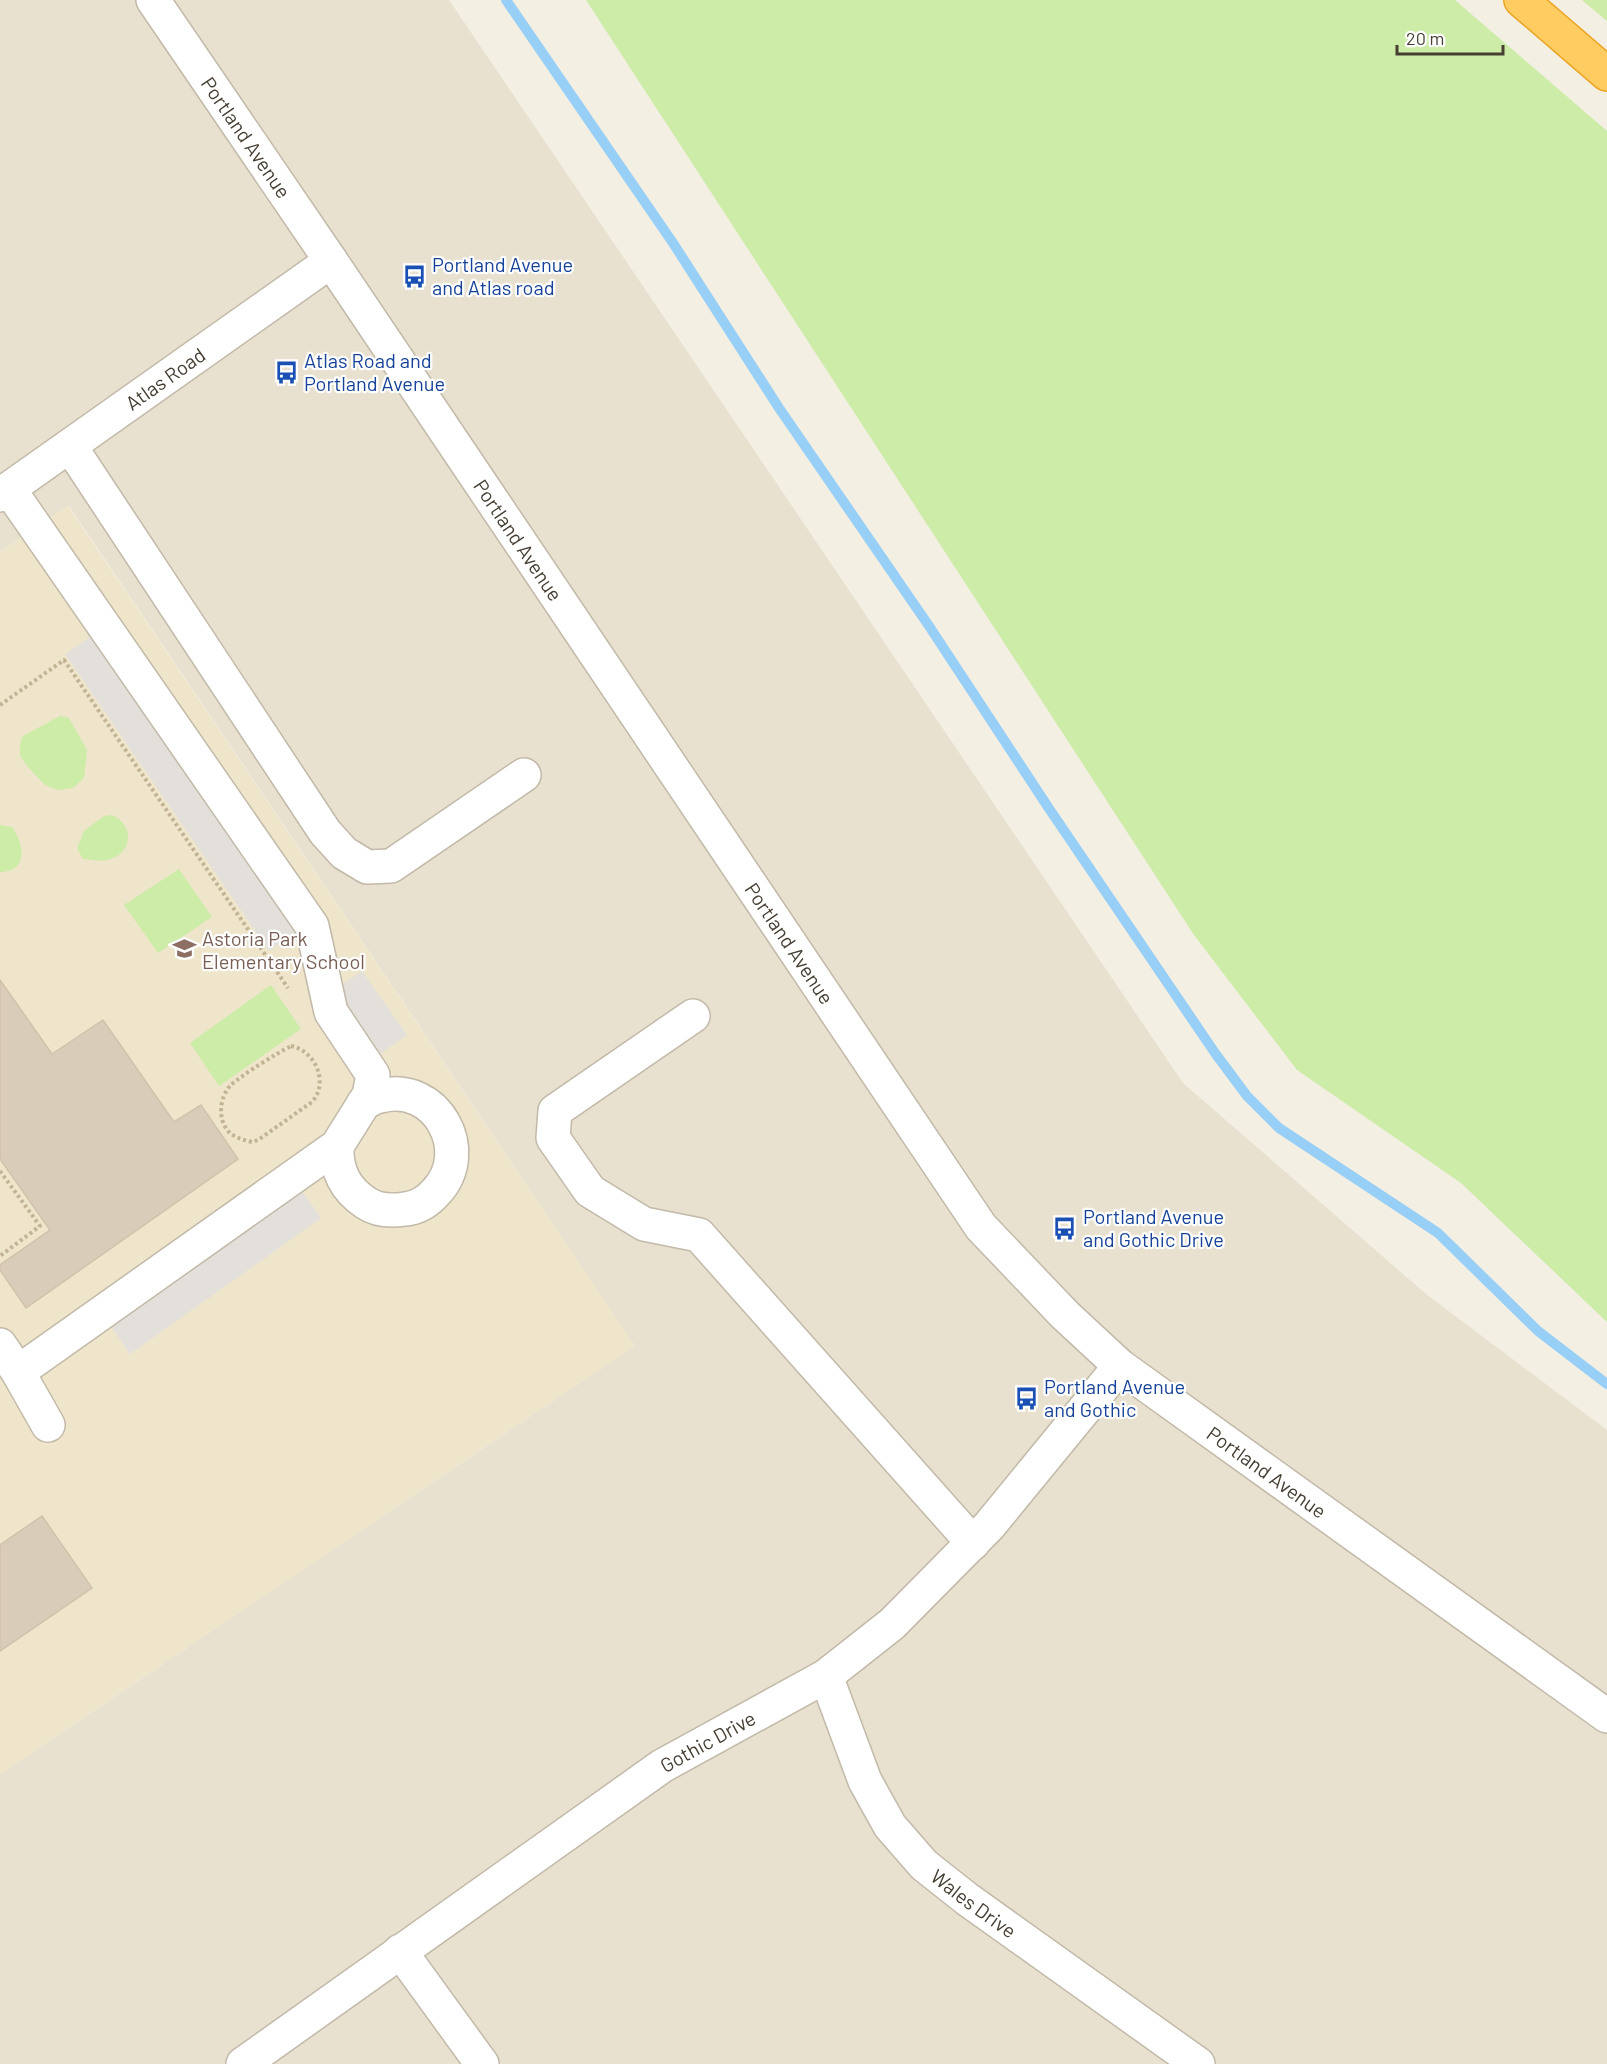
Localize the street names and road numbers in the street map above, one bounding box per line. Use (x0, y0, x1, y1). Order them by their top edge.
street label: Portland Avenue (197, 72, 296, 202)
street label: Atlas Road (120, 342, 209, 415)
street label: Portland Avenue (469, 475, 568, 605)
street label: Portland Avenue (741, 878, 839, 1008)
street label: Portland Avenue (1203, 1421, 1331, 1523)
street label: Gothic Drive (656, 1705, 759, 1777)
street label: Wales Drive (927, 1863, 1021, 1943)

